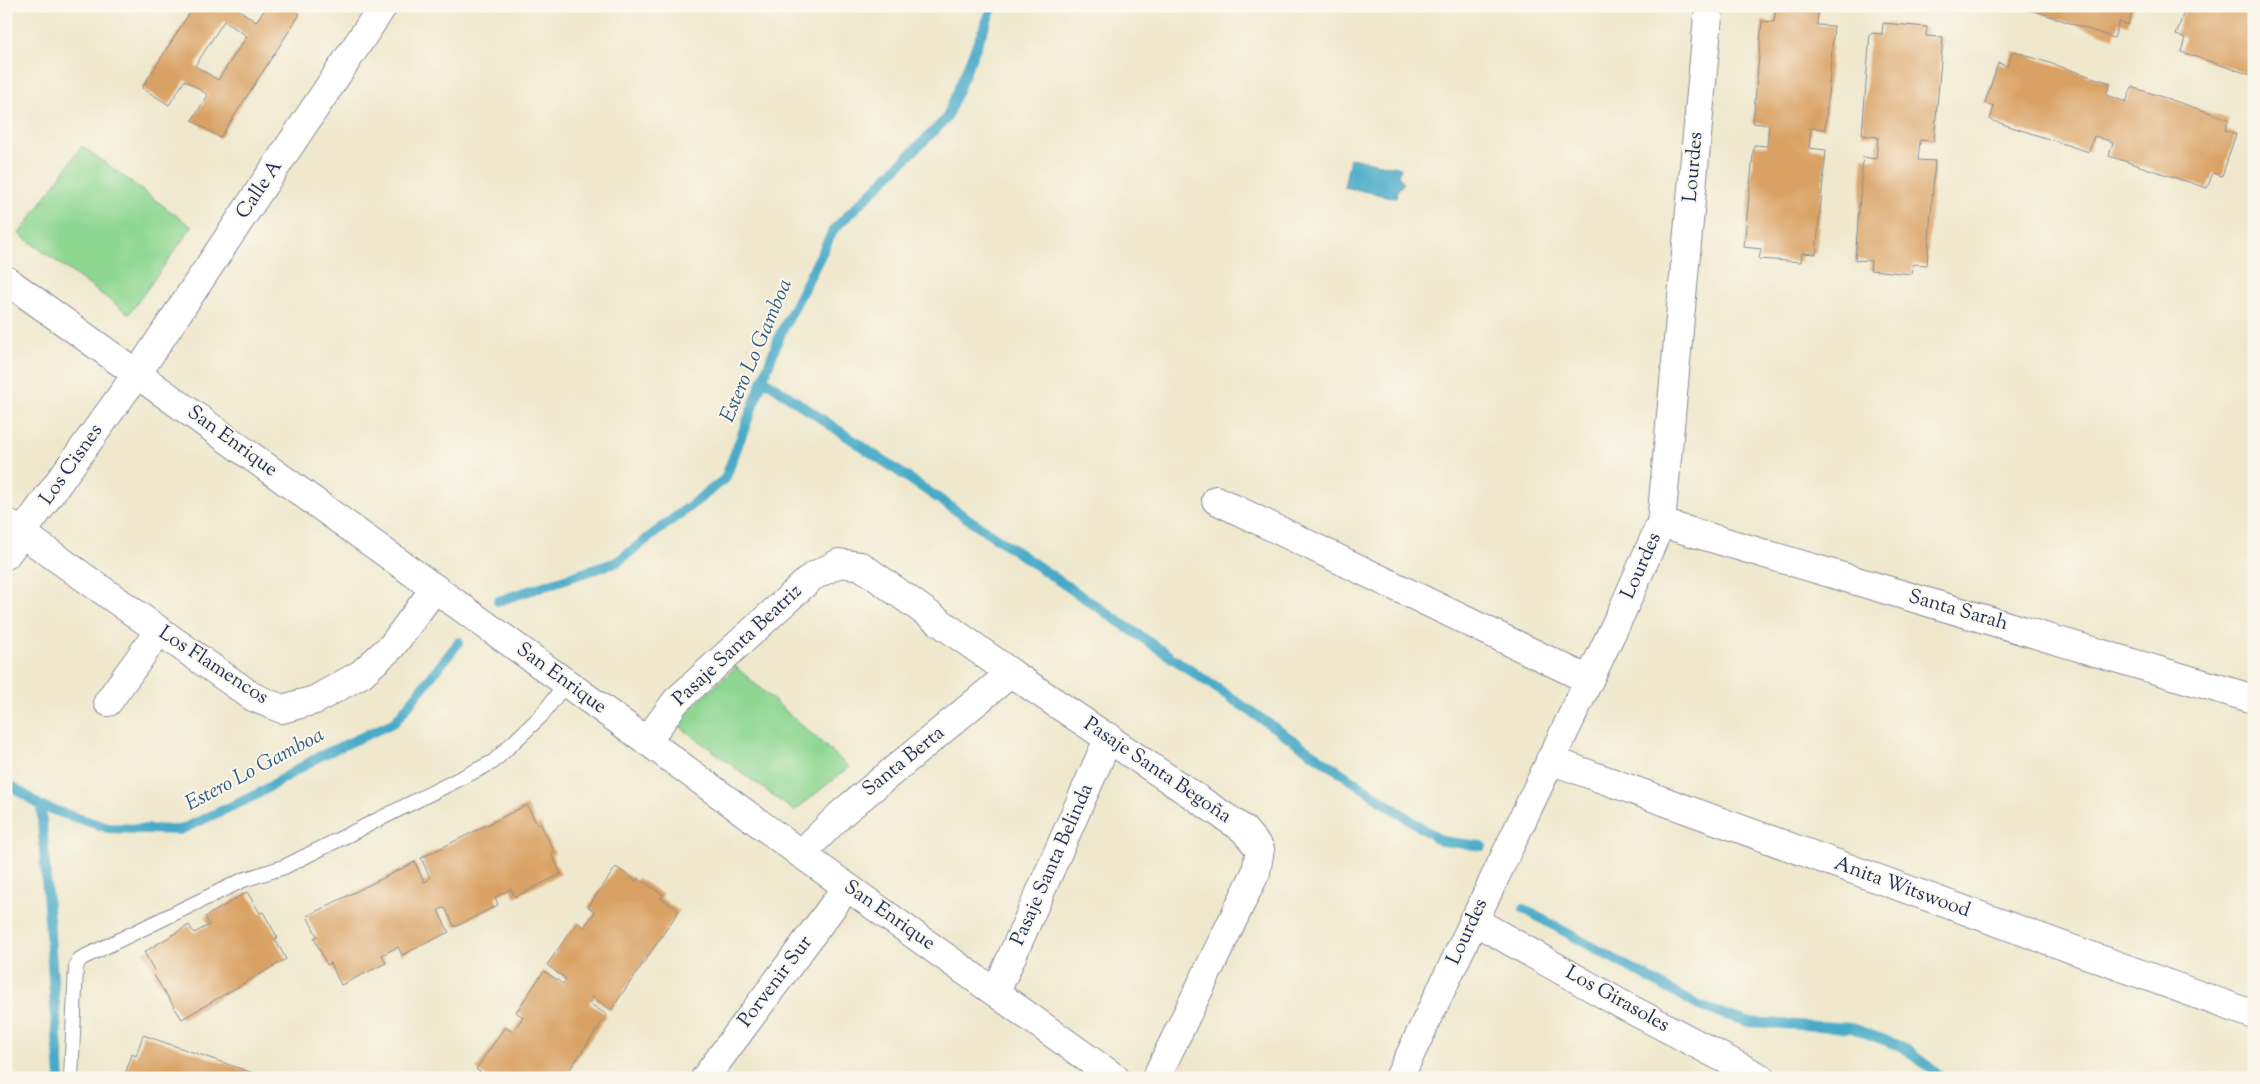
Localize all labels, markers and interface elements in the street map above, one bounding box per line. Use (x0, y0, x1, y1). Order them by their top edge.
street label: Lourdes (1676, 131, 1712, 203)
street label: Calle A (230, 155, 290, 225)
water label: Estero Lo Gamboa (713, 274, 801, 427)
street label: San Enrique (181, 399, 283, 485)
street label: Los Cisnes (33, 418, 111, 512)
street label: Lourdes (1614, 528, 1670, 604)
street label: Pasaje Santa Beatriz (667, 578, 809, 714)
street label: Santa Sarah (1905, 583, 2011, 639)
street label: Los Flamencos (152, 619, 274, 713)
street label: San Enrique (510, 636, 612, 722)
street label: Pasaje Santa Begoña (1077, 711, 1237, 831)
street label: Santa Berta (857, 720, 951, 804)
water label: Estero Lo Gamboa (180, 721, 330, 819)
street label: Pasaje Santa Belinda (1004, 779, 1102, 951)
street label: Anita Witswood (1830, 850, 1974, 926)
street label: San Enrique (837, 874, 941, 958)
street label: Lourdes (1440, 894, 1496, 970)
street label: Porvenir Sur (732, 930, 820, 1034)
street label: Los Girasoles (1560, 959, 1674, 1041)

